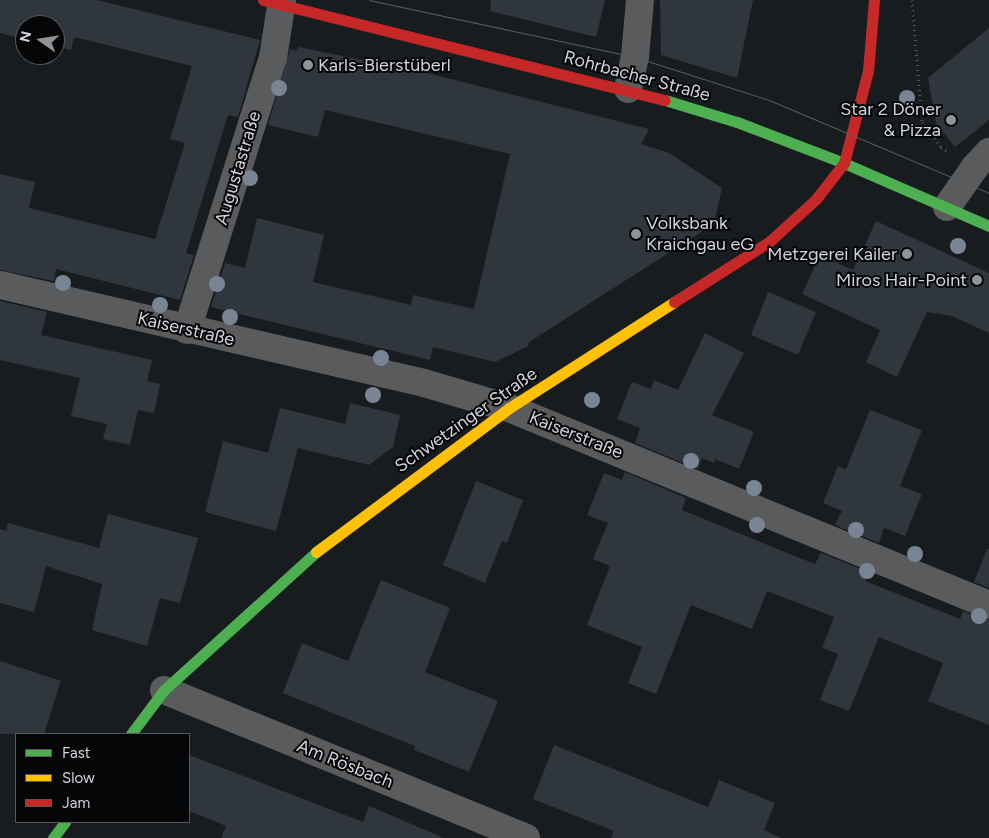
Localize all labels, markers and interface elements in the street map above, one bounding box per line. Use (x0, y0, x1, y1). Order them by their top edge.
north arrow (15, 15, 65, 65)
text: N (16, 30, 35, 44)
street label: Rohrbacher Straße (561, 46, 713, 106)
place label: Karls-Bierstüberl (318, 54, 451, 76)
marker: Karls-Bierstüberl (302, 59, 314, 71)
place label: Star 2 Döner & Pizza (840, 99, 941, 142)
street label: Augustastraße (210, 109, 266, 227)
marker: Star 2 Döner & Pizza (945, 114, 957, 126)
place label: Volksbank Kraichgau eG (646, 213, 754, 255)
marker: Volksbank Kraichgau eG (630, 228, 642, 240)
place label: Metzgerei Kailer (767, 243, 897, 265)
marker: Metzgerei Kailer (901, 248, 913, 260)
place label: Miros Hair-Point (836, 269, 967, 291)
marker: Miros Hair-Point (971, 274, 983, 286)
street label: Kaiserstraße (135, 307, 237, 351)
street label: Schwetzinger Straße (391, 363, 541, 477)
street label: Kaiserstraße (526, 406, 626, 464)
legend (15, 733, 190, 823)
street label: Am Rösbach (294, 735, 396, 793)
text: Fast (62, 744, 90, 762)
text: Slow (62, 769, 95, 787)
text: Jam (62, 794, 90, 812)

